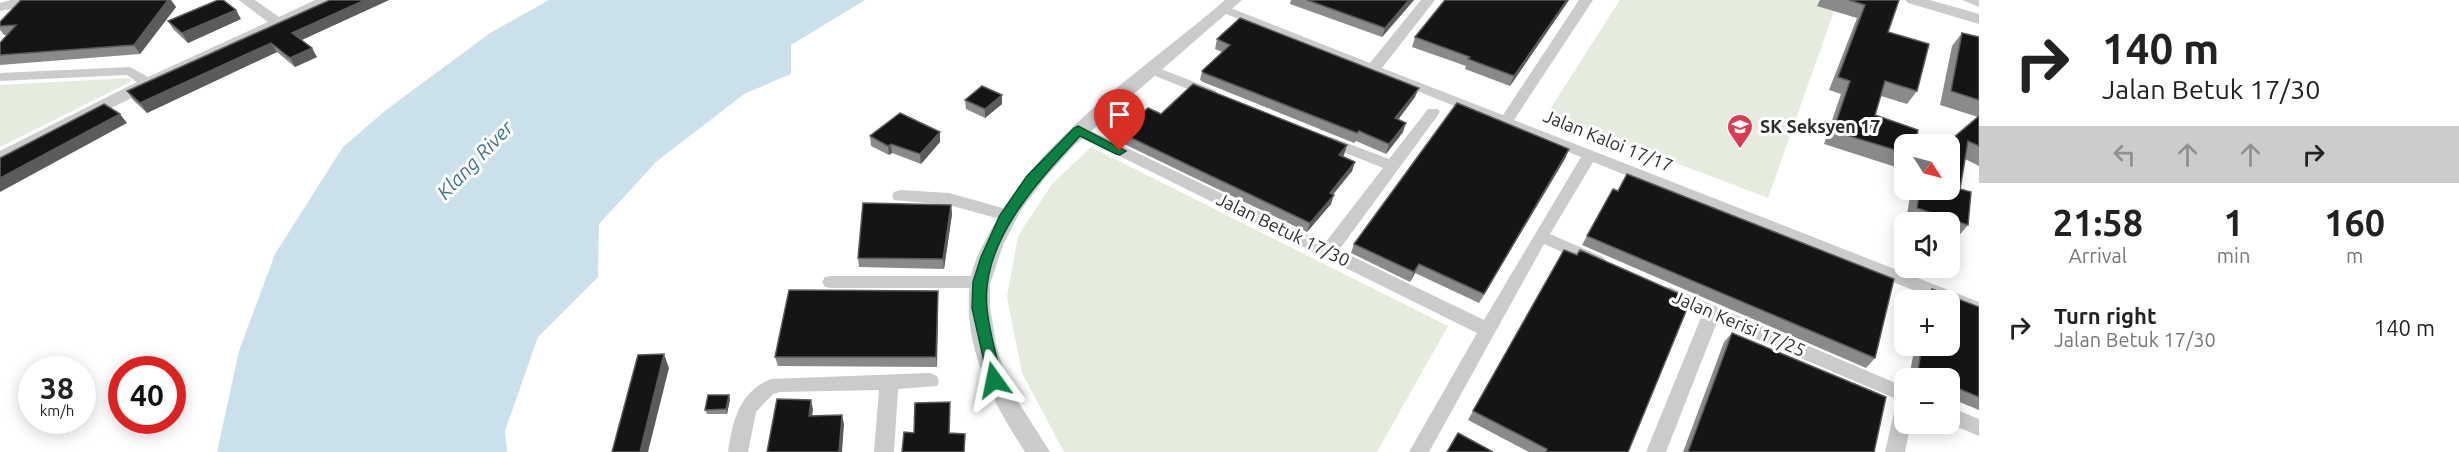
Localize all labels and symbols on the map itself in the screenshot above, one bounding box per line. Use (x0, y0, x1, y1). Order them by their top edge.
pin (1094, 89, 1145, 151)
street label: Jalan Kaloi 17/17 (1541, 105, 1676, 175)
school or university icon: SK Seksyen 17 (1725, 112, 1755, 150)
water label: Klang River (432, 115, 518, 203)
place label: SK Seksyen 17 (1760, 116, 1880, 136)
north arrow (1894, 134, 1960, 200)
street label: Jalan Betuk 17/30 (1214, 188, 1353, 270)
street label: Jalan Kerisi 17/25 (1670, 286, 1809, 360)
position arrow (962, 348, 1026, 412)
speed limit sign: 40 (108, 356, 186, 434)

